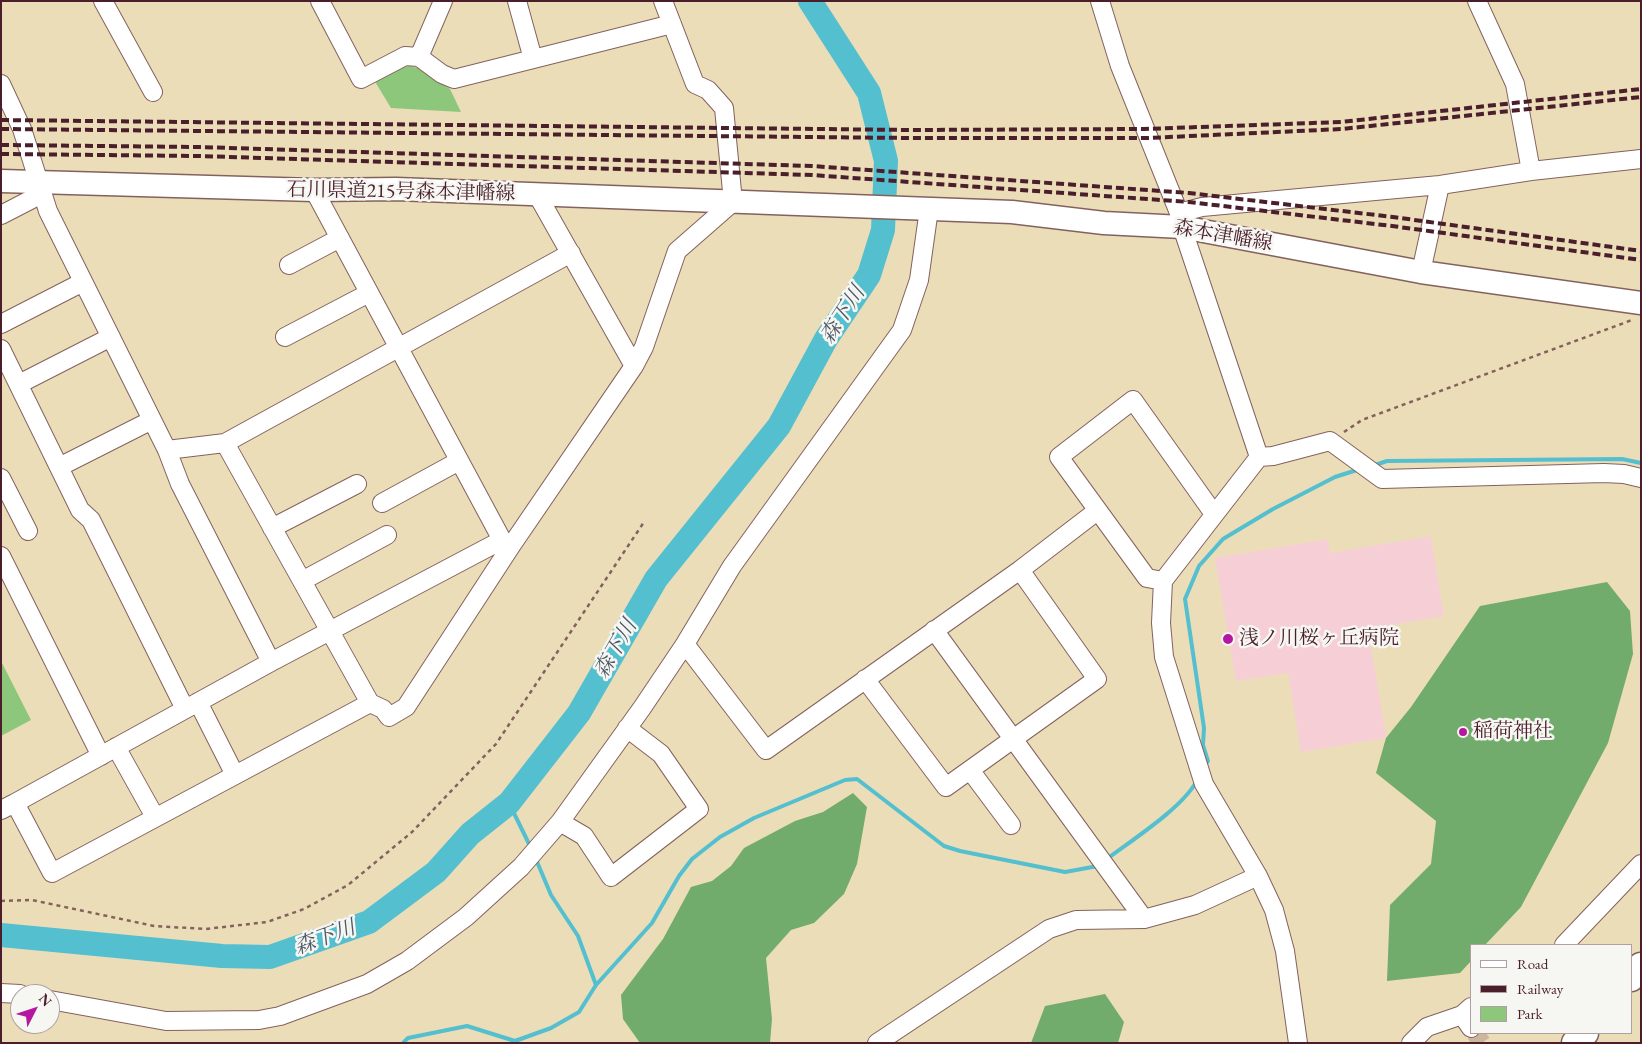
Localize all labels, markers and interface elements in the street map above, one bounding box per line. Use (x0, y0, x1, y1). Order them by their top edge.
street label: 石川県道215号森本津幡線 (286, 178, 516, 206)
street label: 森本津幡線 (1172, 215, 1274, 257)
water label: 森下川 (815, 282, 871, 348)
water label: 森下川 (589, 615, 643, 683)
place label: 浅ノ川桜ヶ丘病院 (1239, 627, 1399, 651)
marker: 浅ノ川桜ヶ丘病院 (1221, 632, 1235, 646)
place label: 稲荷神社 (1473, 720, 1553, 744)
marker: 稲荷神社 (1457, 726, 1469, 738)
water label: 森下川 (291, 915, 359, 961)
legend (1470, 944, 1632, 1034)
text: Road (1517, 954, 1548, 973)
text: Railway (1517, 979, 1563, 998)
north arrow (10, 984, 60, 1034)
text: N (35, 990, 56, 1010)
text: Park (1517, 1004, 1543, 1023)

